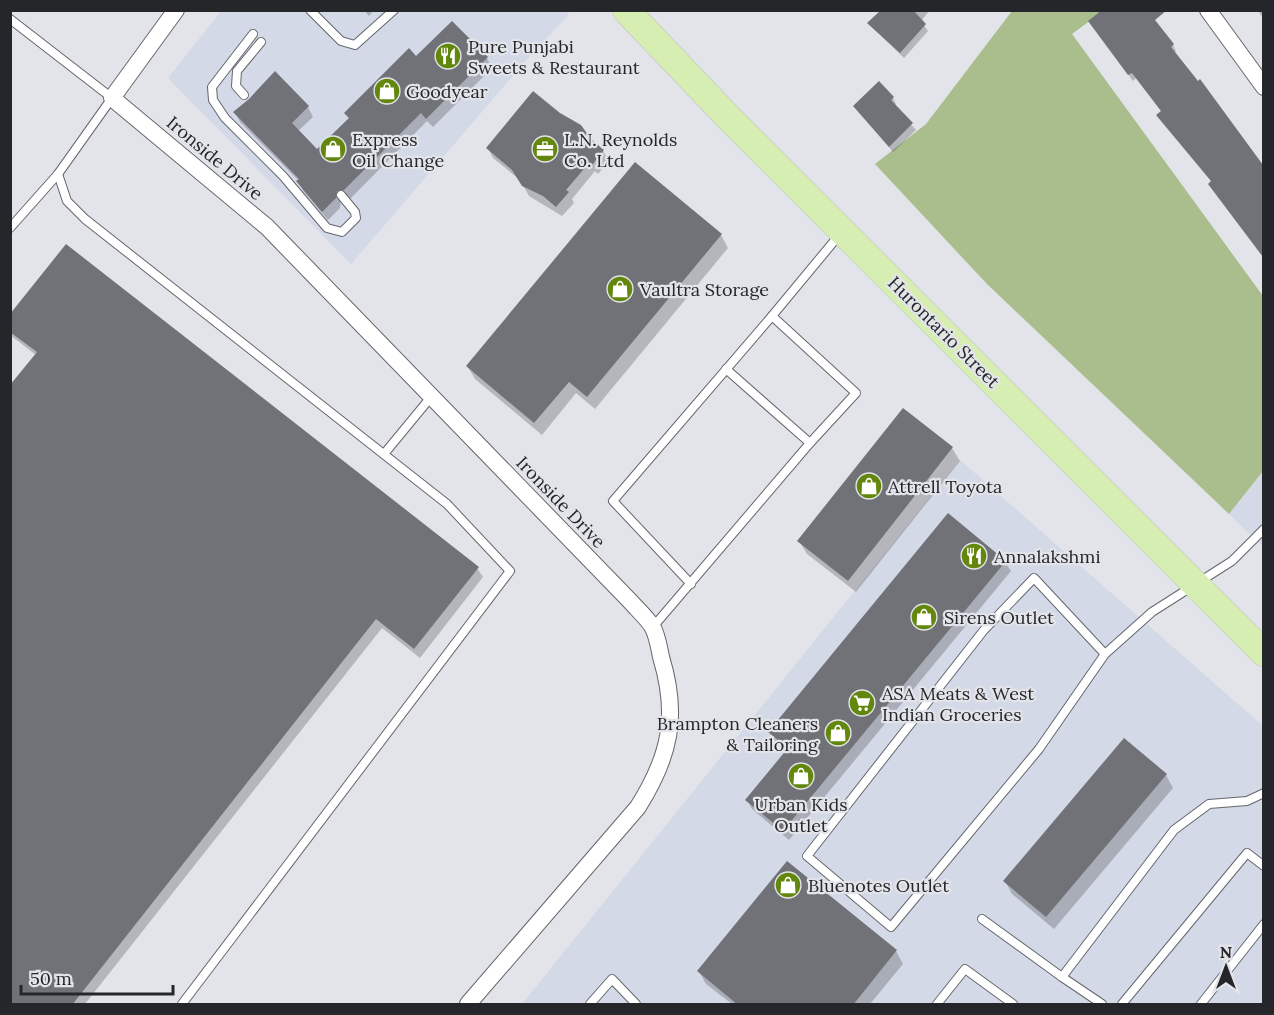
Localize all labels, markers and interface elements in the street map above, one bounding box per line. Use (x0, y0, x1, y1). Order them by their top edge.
place label: Pure Punjabi Sweets & Restaurant (468, 35, 640, 79)
restaurant icon: Pure Punjabi Sweets & Restaurant (433, 41, 463, 71)
shop icon: Goodyear (372, 76, 402, 106)
place label: Goodyear (406, 80, 488, 103)
street label: Ironside Drive (162, 111, 268, 205)
place label: Express Oil Change (352, 128, 444, 172)
place label: L.N. Reynolds Co. Ltd (564, 128, 677, 172)
shop icon: Express Oil Change (318, 134, 348, 164)
office icon: L.N. Reynolds Co. Ltd (530, 134, 560, 164)
street label: Hurontario Street (883, 271, 1005, 393)
shop icon: Vaultra Storage (605, 274, 635, 304)
place label: Vaultra Storage (639, 278, 769, 301)
street label: Ironside Drive (512, 451, 611, 553)
shop icon: Attrell Toyota (854, 471, 884, 501)
place label: Attrell Toyota (887, 475, 1002, 498)
restaurant icon: Annalakshmi (959, 541, 989, 571)
place label: Annalakshmi (993, 545, 1101, 568)
shop icon: Sirens Outlet (909, 602, 939, 632)
place label: Sirens Outlet (944, 606, 1054, 629)
place label: ASA Meats & West Indian Groceries (881, 682, 1034, 726)
supermarket icon: ASA Meats & West Indian Groceries (847, 688, 877, 718)
place label: Brampton Cleaners & Tailoring (657, 712, 819, 756)
shop icon: Brampton Cleaners & Tailoring (823, 718, 853, 748)
shop icon: Urban Kids Outlet (786, 761, 816, 791)
place label: Urban Kids Outlet (754, 793, 848, 837)
shop icon: Bluenotes Outlet (773, 870, 803, 900)
place label: Bluenotes Outlet (808, 874, 949, 897)
north arrow (1196, 937, 1256, 997)
text: N (1220, 942, 1232, 962)
scale bar (21, 958, 172, 996)
text: 50 m (30, 967, 72, 990)

